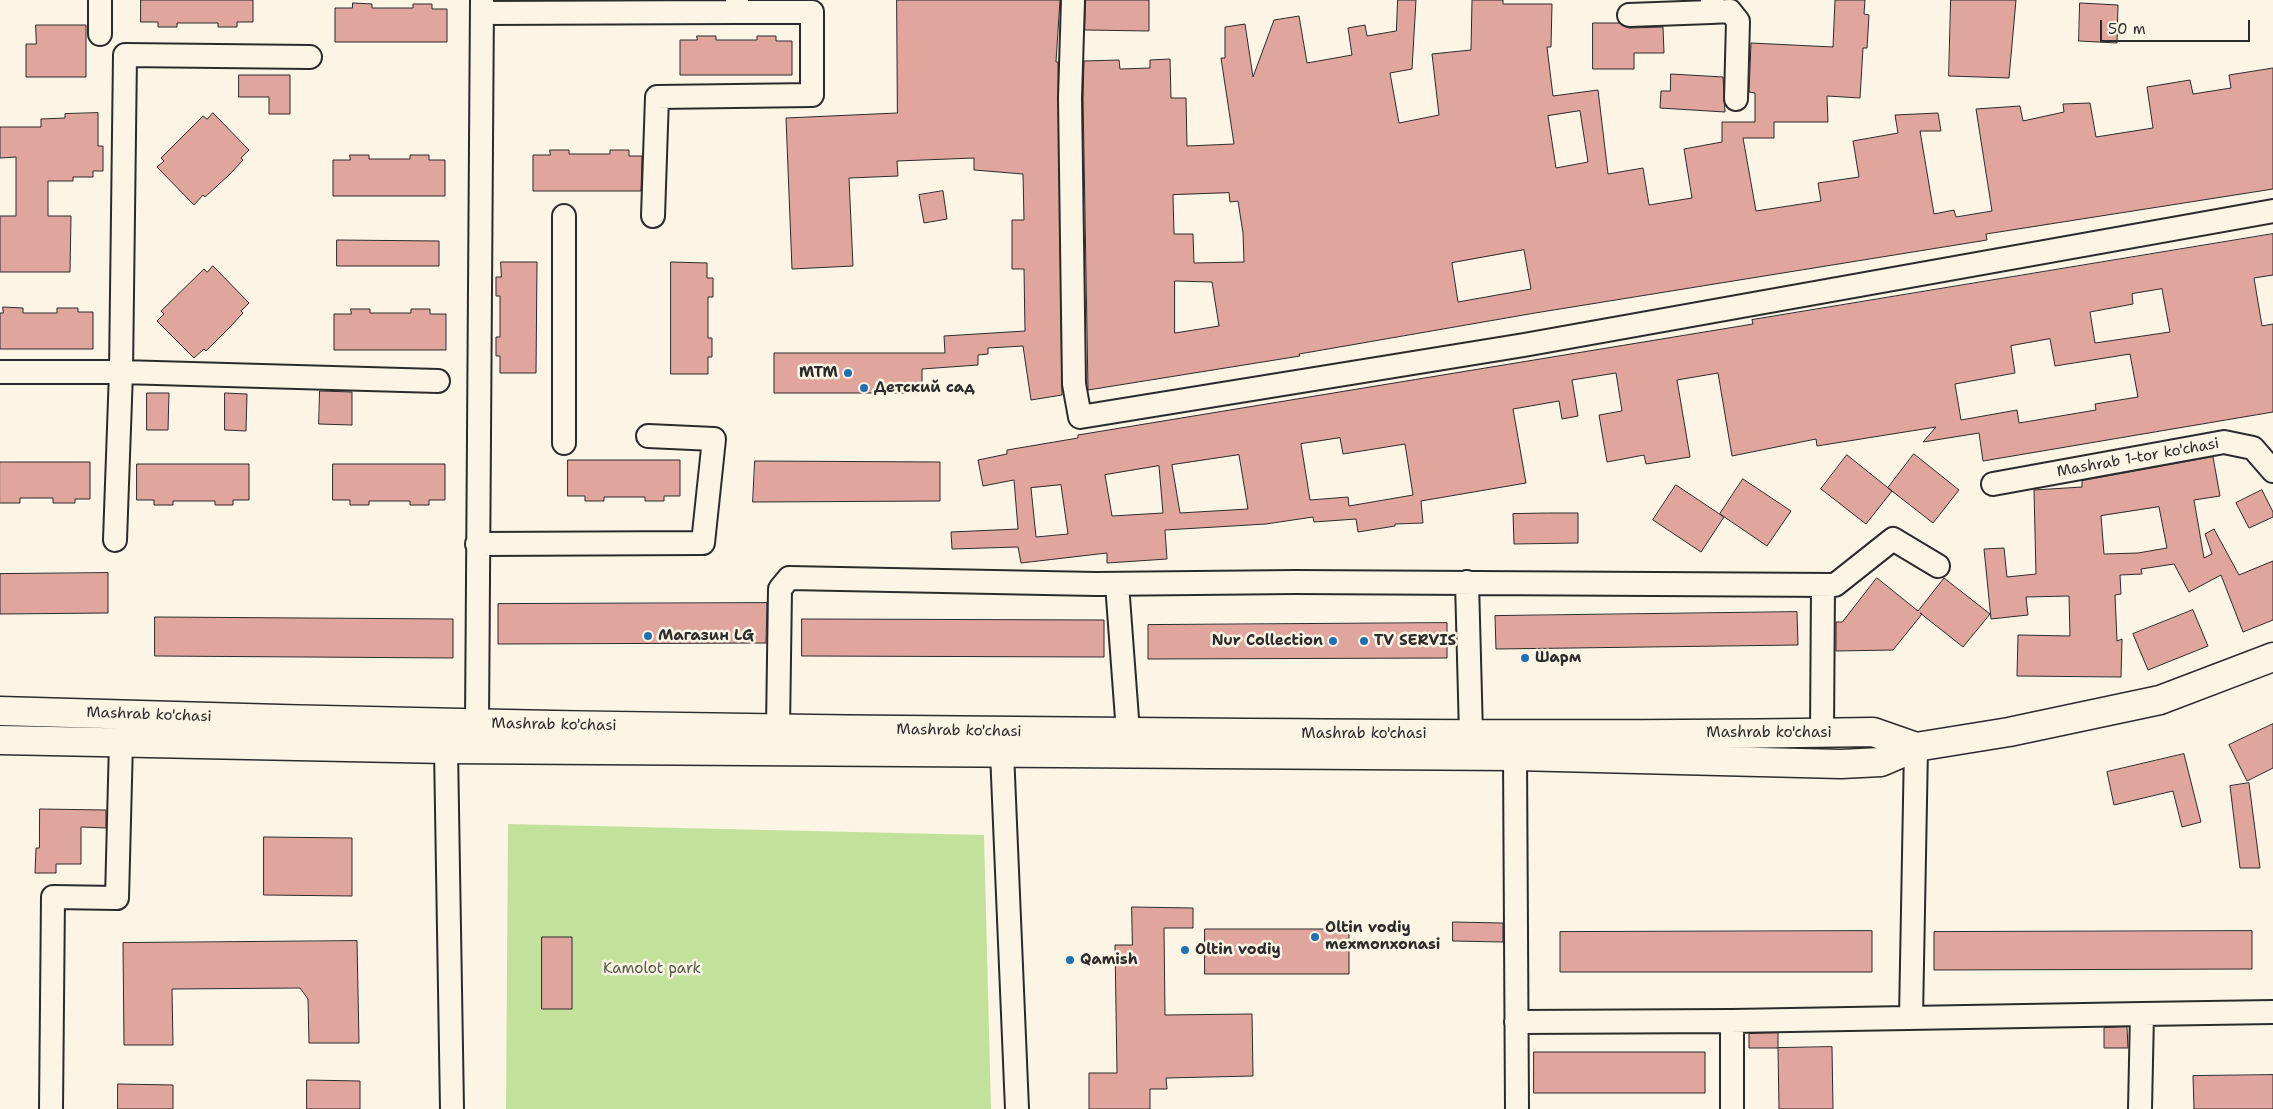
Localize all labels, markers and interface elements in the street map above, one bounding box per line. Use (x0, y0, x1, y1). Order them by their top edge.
scale bar (2103, 10, 2253, 42)
text: 50 m (2108, 19, 2146, 39)
place label: MTM (799, 364, 838, 382)
marker: MTM (842, 367, 854, 379)
place label: Детский сад (874, 379, 975, 397)
marker: Детский сад (858, 382, 870, 394)
street label: Mashrab 1-tor ko'chasi (2055, 435, 2221, 481)
place label: Магазин LG (658, 627, 754, 645)
marker: Магазин LG (642, 630, 654, 642)
place label: Nur Collection (1212, 632, 1323, 650)
place label: TV SERVIS (1374, 632, 1456, 650)
marker: Nur Collection (1327, 635, 1339, 647)
marker: TV SERVIS (1358, 635, 1370, 647)
place label: Шарм (1535, 649, 1581, 667)
marker: Шарм (1519, 652, 1531, 664)
street label: Mashrab ko'chasi (86, 704, 212, 726)
street label: Mashrab ko'chasi (491, 715, 617, 735)
street label: Mashrab ko'chasi (896, 721, 1022, 741)
street label: Mashrab ko'chasi (1706, 724, 1832, 742)
street label: Mashrab ko'chasi (1301, 725, 1427, 743)
place label: Oltin vodiy mexmonxonasi (1325, 919, 1440, 954)
marker: Oltin vodiy mexmonxonasi (1309, 931, 1321, 943)
place label: Oltin vodiy (1195, 941, 1281, 959)
marker: Oltin vodiy (1179, 944, 1191, 956)
place label: Qamish (1080, 951, 1138, 969)
marker: Qamish (1064, 954, 1076, 966)
park label: Kamolot park (603, 960, 701, 978)

